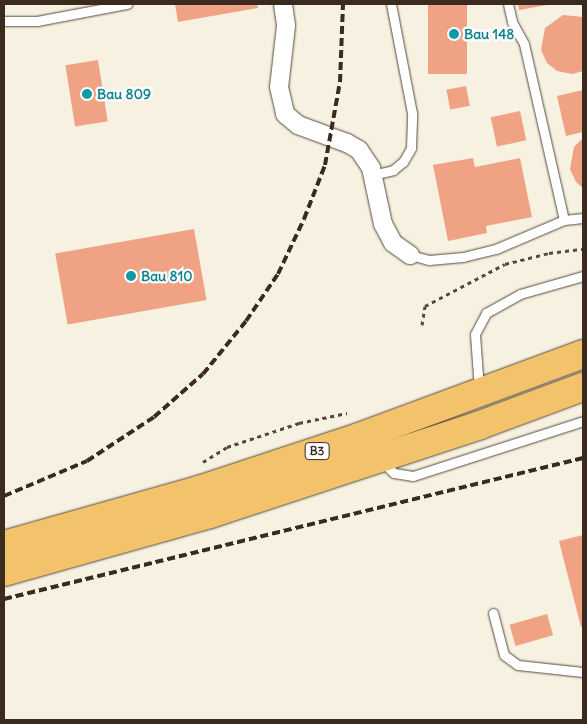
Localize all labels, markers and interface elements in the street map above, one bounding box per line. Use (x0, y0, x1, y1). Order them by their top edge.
place label: Bau 148 (464, 26, 514, 42)
marker: Bau 148 (448, 28, 460, 40)
place label: Bau 809 (97, 86, 151, 102)
marker: Bau 809 (81, 88, 93, 100)
place label: Bau 810 (141, 268, 192, 284)
marker: Bau 810 (125, 270, 137, 282)
road number: B3 (304, 442, 330, 461)

